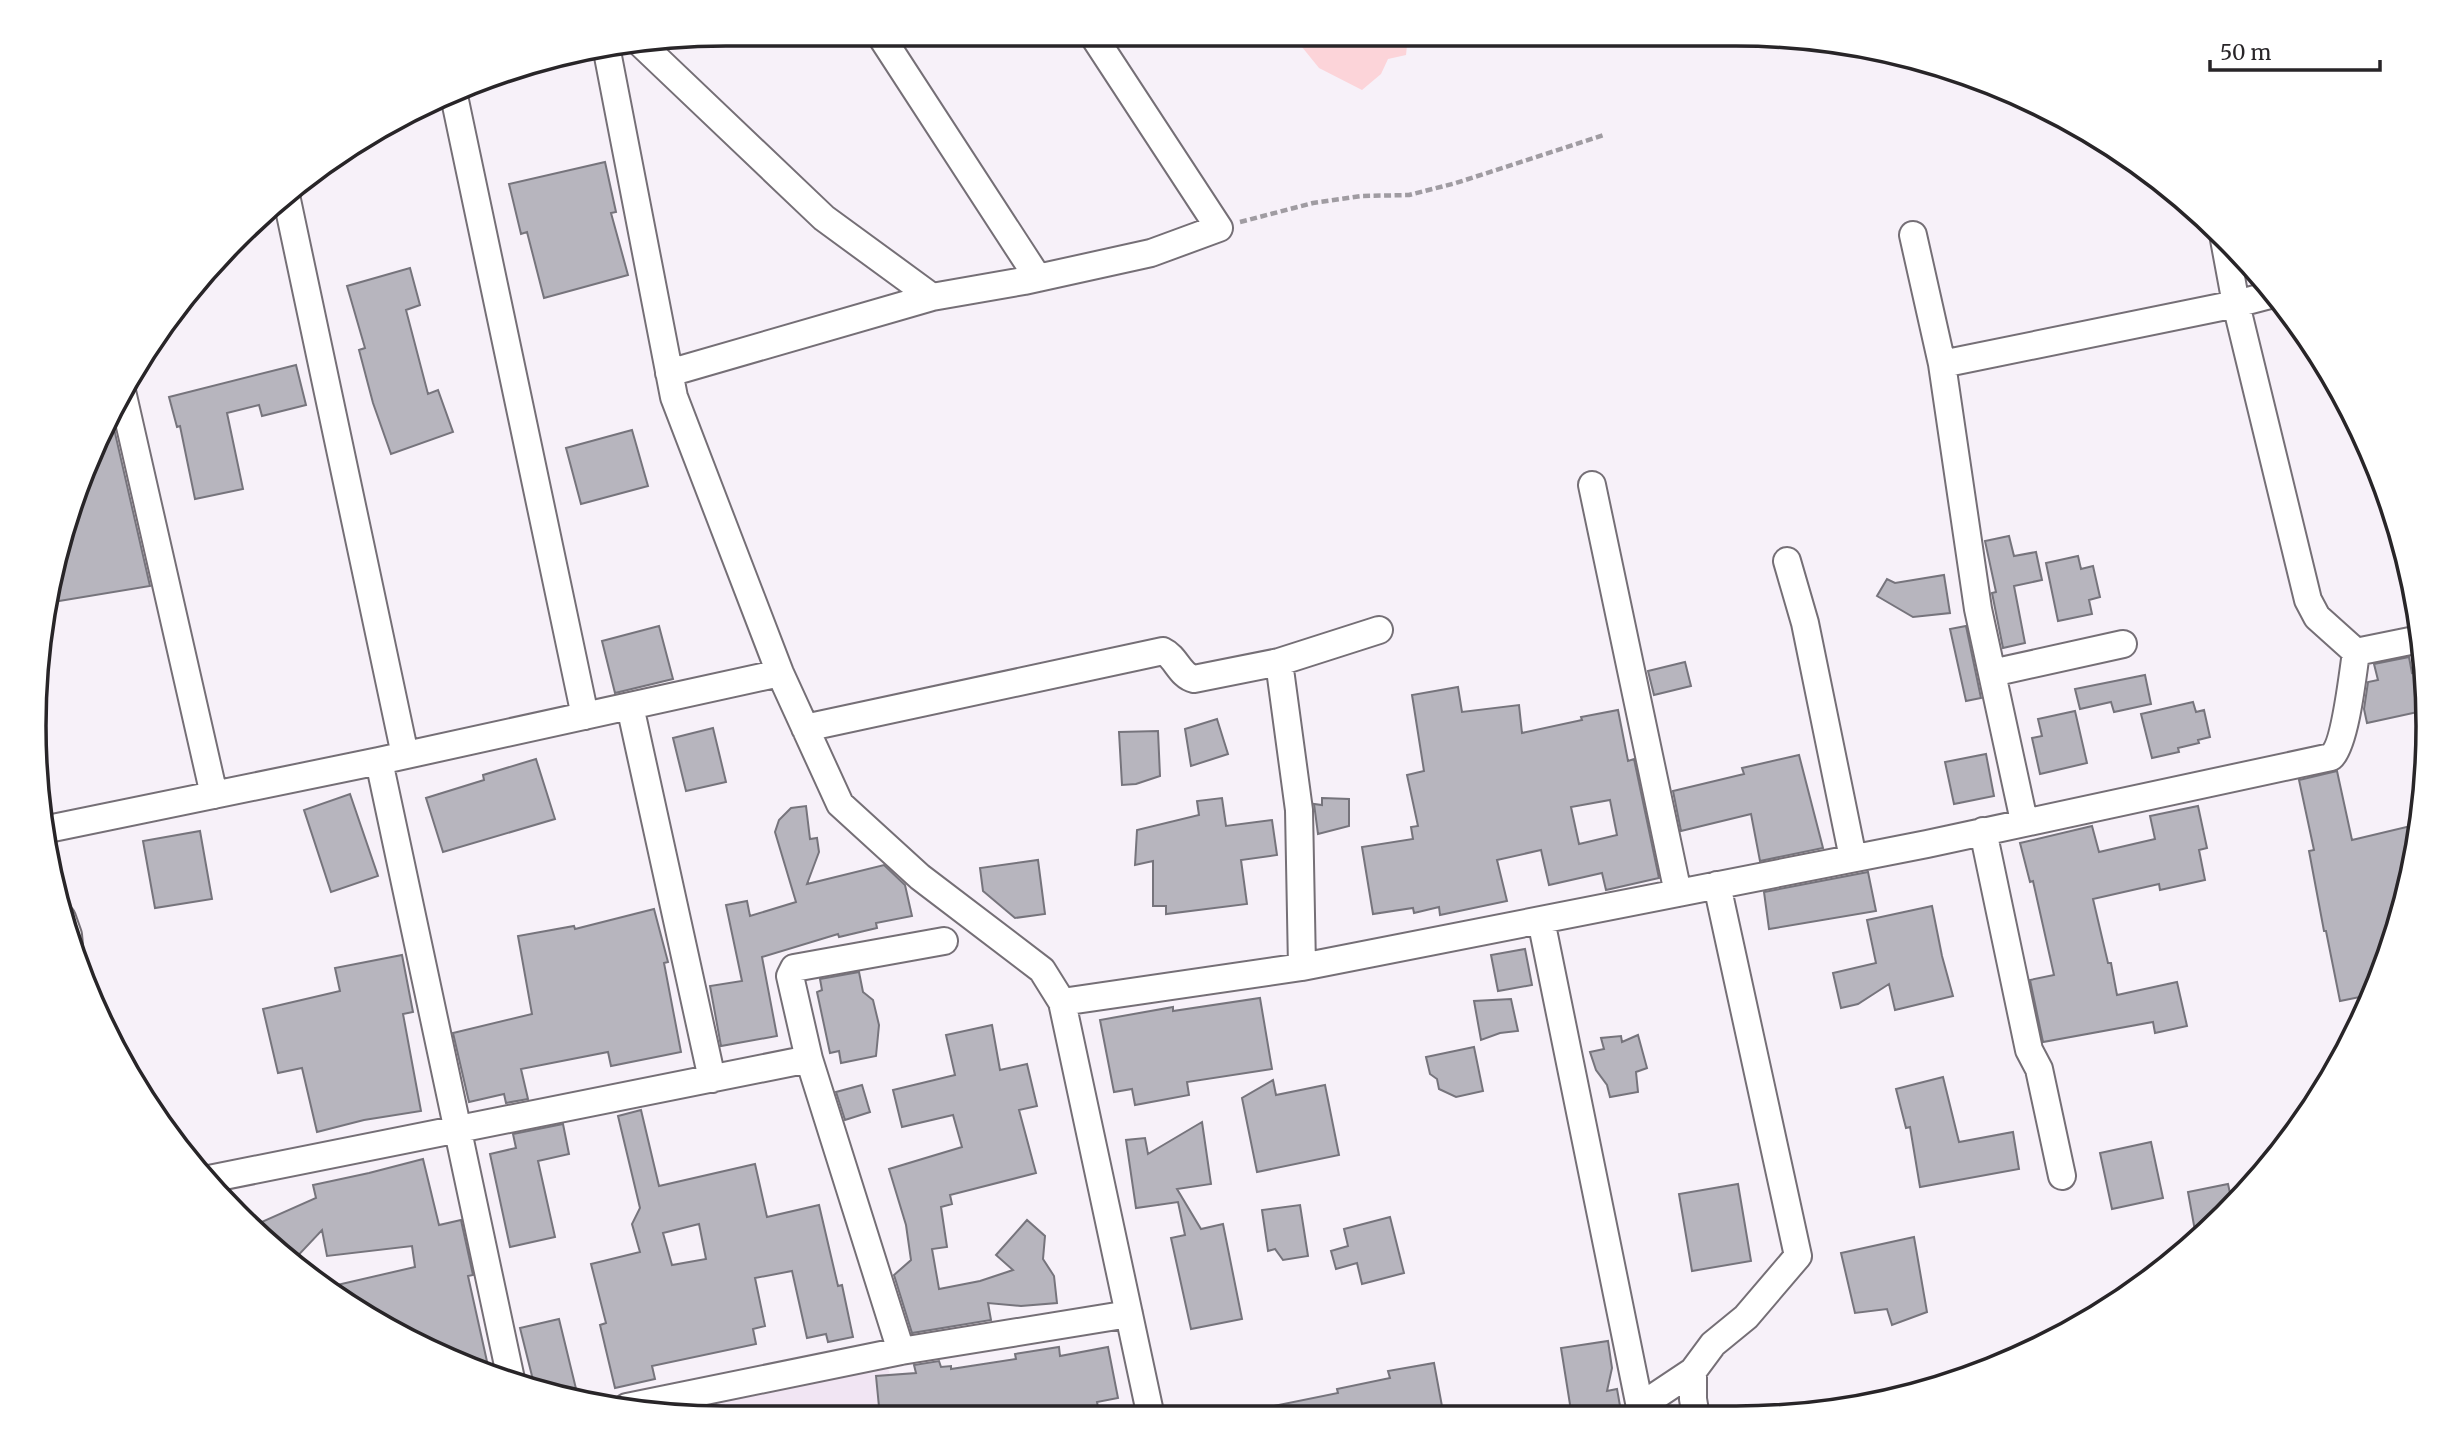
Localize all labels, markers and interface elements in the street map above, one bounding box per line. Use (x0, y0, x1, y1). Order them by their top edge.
scale bar (2210, 28, 2380, 72)
text: 50 m (2220, 39, 2271, 66)

